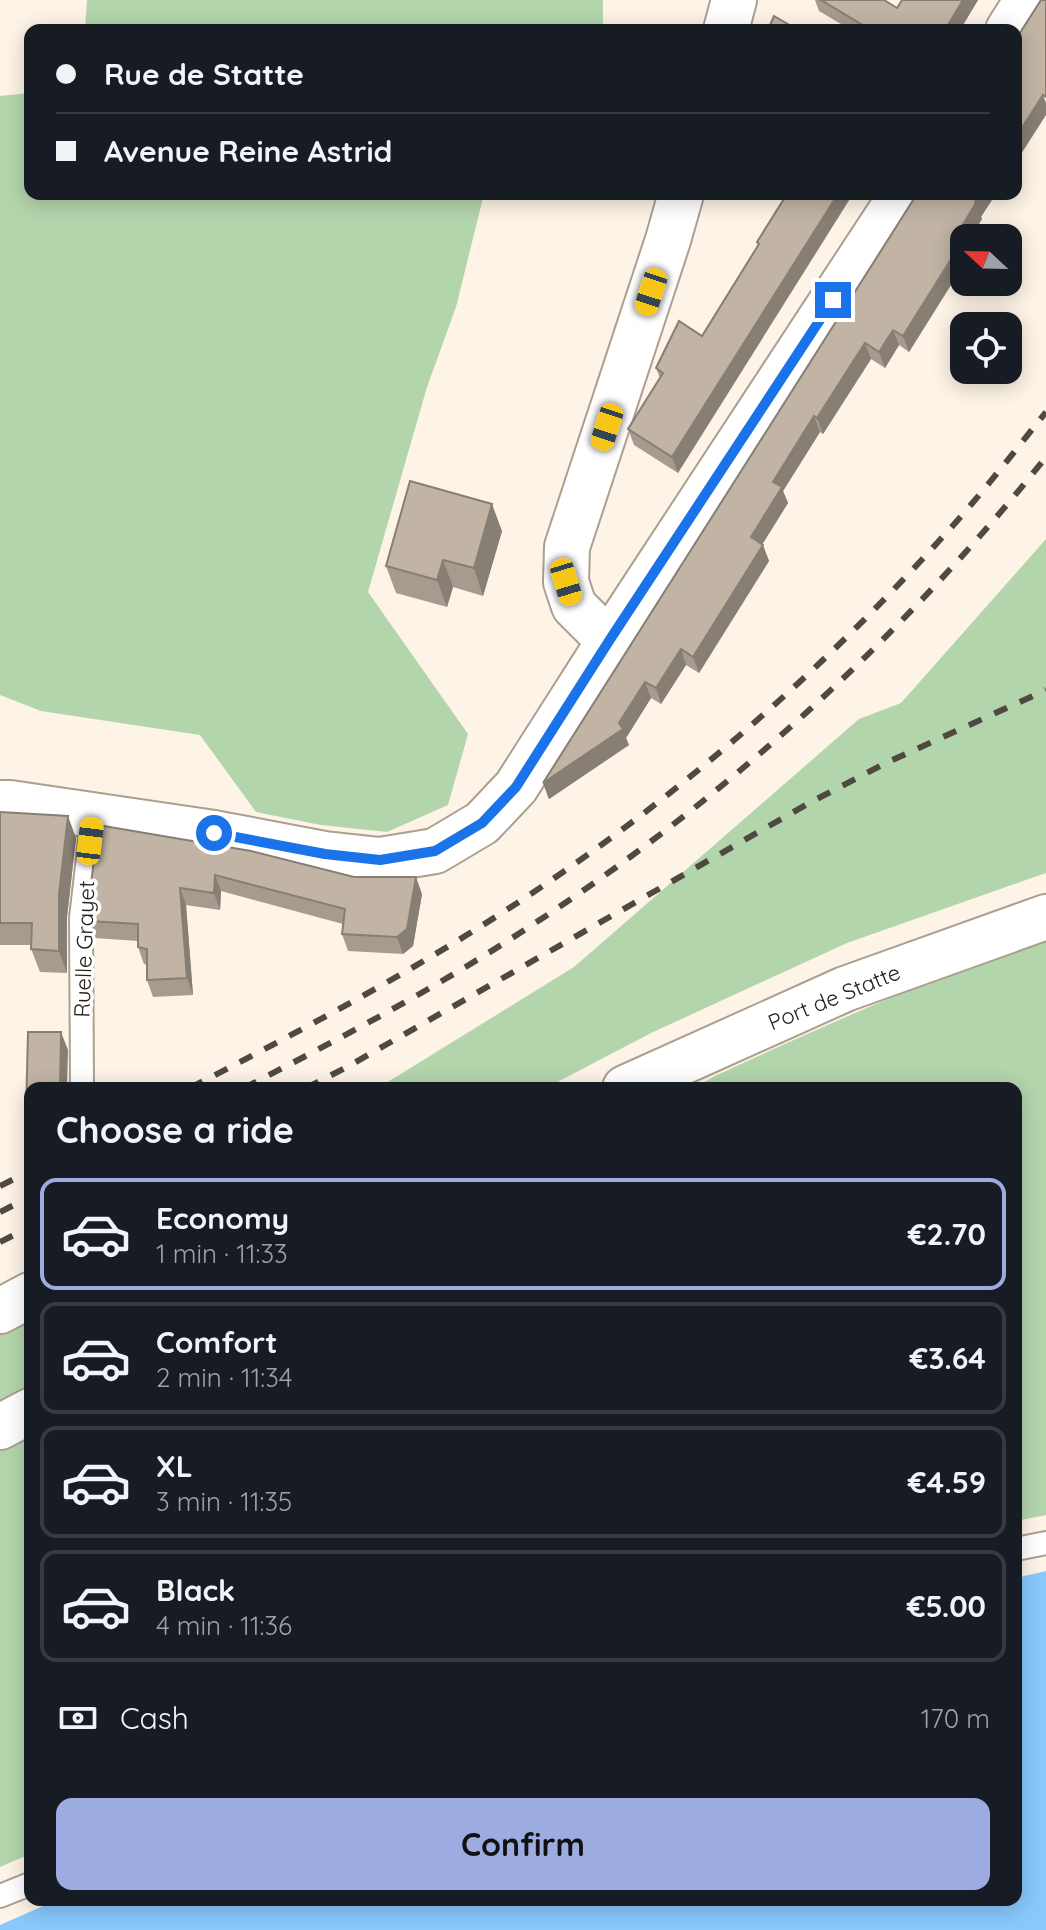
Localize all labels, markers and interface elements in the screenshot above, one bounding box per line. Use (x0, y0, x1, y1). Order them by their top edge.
text: Rue de Statte (104, 55, 304, 93)
text: Avenue Reine Astrid (104, 132, 392, 170)
north arrow (950, 224, 1022, 296)
map controls (950, 224, 1022, 384)
car (632, 265, 670, 319)
route end (815, 282, 851, 318)
button: locate (950, 312, 1022, 384)
car (588, 400, 626, 454)
car (548, 556, 584, 608)
route start (196, 815, 232, 851)
car (75, 816, 105, 866)
street label: Ruelle Grayet (68, 880, 100, 1018)
street label: Port de Statte (764, 958, 904, 1036)
text: Choose a ride (56, 1107, 294, 1152)
icon: car (60, 1198, 132, 1270)
text: Economy (156, 1199, 289, 1237)
text: €2.70 (908, 1215, 986, 1253)
text: 1 min · 11:33 (156, 1237, 288, 1270)
icon: car (60, 1322, 132, 1394)
text: Comfort (156, 1323, 277, 1361)
text: €3.64 (909, 1339, 986, 1377)
text: 2 min · 11:34 (156, 1361, 293, 1394)
icon: car (60, 1446, 132, 1518)
text: XL (156, 1447, 193, 1485)
text: €4.59 (908, 1463, 986, 1501)
text: 3 min · 11:35 (156, 1485, 292, 1518)
icon: car (60, 1570, 132, 1642)
text: Black (156, 1571, 235, 1609)
text: €5.00 (907, 1587, 986, 1625)
text: 4 min · 11:36 (156, 1609, 292, 1642)
icon: cash (56, 1696, 100, 1740)
text: Cash (120, 1699, 189, 1737)
text: 170 m (921, 1702, 990, 1735)
button: Confirm (56, 1798, 990, 1890)

